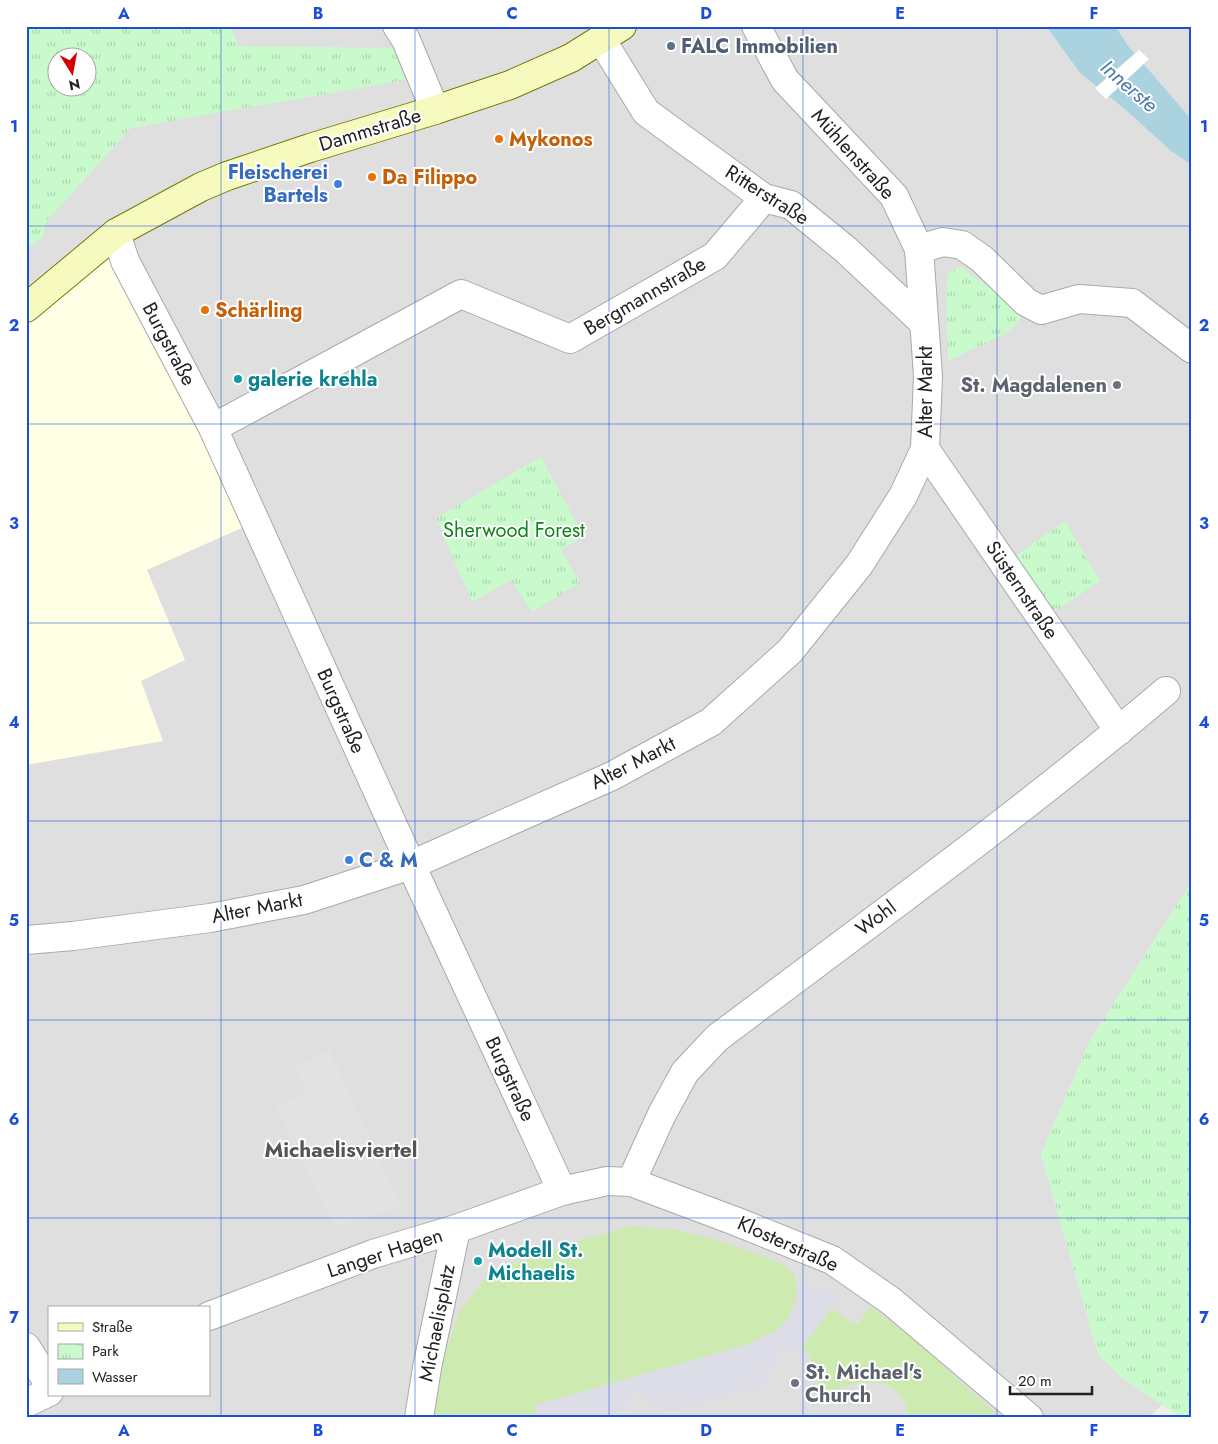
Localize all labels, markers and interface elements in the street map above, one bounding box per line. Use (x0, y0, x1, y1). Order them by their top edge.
text: A (117, 2, 130, 25)
text: B (313, 2, 323, 25)
text: C (506, 2, 518, 25)
text: D (700, 2, 712, 25)
text: E (895, 2, 905, 25)
text: F (1090, 2, 1098, 25)
place label: FALC Immobilien (681, 32, 838, 61)
marker: FALC Immobilien (665, 40, 677, 52)
north arrow (48, 48, 98, 98)
water label: Innerste (1094, 53, 1165, 120)
text: N (67, 74, 82, 96)
street label: Dammstraße (315, 101, 425, 159)
street label: Mühlenstraße (804, 102, 902, 206)
text: 1 (10, 115, 18, 138)
text: 1 (1200, 115, 1208, 138)
place label: Mykonos (509, 125, 593, 154)
marker: Mykonos (493, 133, 505, 145)
place label: Fleischerei Bartels (228, 158, 328, 210)
street label: Ritterstraße (719, 158, 815, 232)
place label: Da Filippo (382, 163, 478, 192)
marker: Da Filippo (366, 171, 378, 183)
marker: Fleischerei Bartels (332, 178, 344, 190)
street label: Bergmannstraße (579, 249, 711, 343)
place label: Schärling (215, 296, 302, 325)
street label: Burgstraße (135, 297, 203, 391)
marker: Schärling (199, 304, 211, 316)
text: 2 (9, 314, 19, 337)
text: 2 (1199, 314, 1209, 337)
street label: Alter Markt (911, 346, 940, 438)
place label: galerie krehla (248, 365, 378, 394)
place label: St. Magdalenen (960, 371, 1107, 400)
marker: galerie krehla (232, 373, 244, 385)
marker: St. Magdalenen (1111, 379, 1123, 391)
text: 3 (9, 512, 19, 535)
text: 3 (1199, 512, 1209, 535)
park label: Sherwood Forest (443, 516, 585, 545)
street label: Süsternstraße (978, 535, 1066, 645)
street label: Burgstraße (309, 664, 373, 758)
text: 4 (8, 711, 20, 734)
text: 4 (1198, 711, 1210, 734)
street label: Alter Markt (585, 729, 681, 797)
place label: C & M (359, 846, 418, 875)
marker: C & M (343, 854, 355, 866)
street label: Alter Markt (209, 885, 305, 931)
street label: Wohl (850, 893, 902, 943)
text: 5 (9, 909, 19, 932)
text: 5 (1199, 909, 1209, 932)
street label: Burgstraße (478, 1032, 542, 1126)
text: 6 (9, 1108, 19, 1131)
text: 6 (1199, 1108, 1209, 1131)
district label: Michaelisviertel (264, 1135, 418, 1165)
street label: Klosterstraße (733, 1209, 843, 1279)
street label: Langer Hagen (324, 1221, 446, 1285)
place label: Modell St. Michaelis (488, 1236, 584, 1288)
marker: Modell St. Michaelis (472, 1255, 484, 1267)
street label: Michaelisplatz (411, 1262, 463, 1384)
text: 7 (9, 1306, 19, 1329)
legend (48, 1306, 210, 1396)
text: 7 (1199, 1306, 1209, 1329)
text: Straße (92, 1316, 133, 1338)
text: Park (92, 1340, 119, 1362)
place label: St. Michael's Church (805, 1358, 922, 1410)
scale bar (1010, 1364, 1093, 1396)
text: Wasser (92, 1366, 138, 1388)
text: 20 m (1018, 1370, 1052, 1392)
marker: St. Michael's Church (789, 1377, 801, 1389)
text: A (117, 1419, 130, 1442)
text: B (313, 1419, 323, 1442)
text: C (506, 1419, 518, 1442)
text: D (700, 1419, 712, 1442)
text: E (895, 1419, 905, 1442)
text: F (1090, 1419, 1098, 1442)

